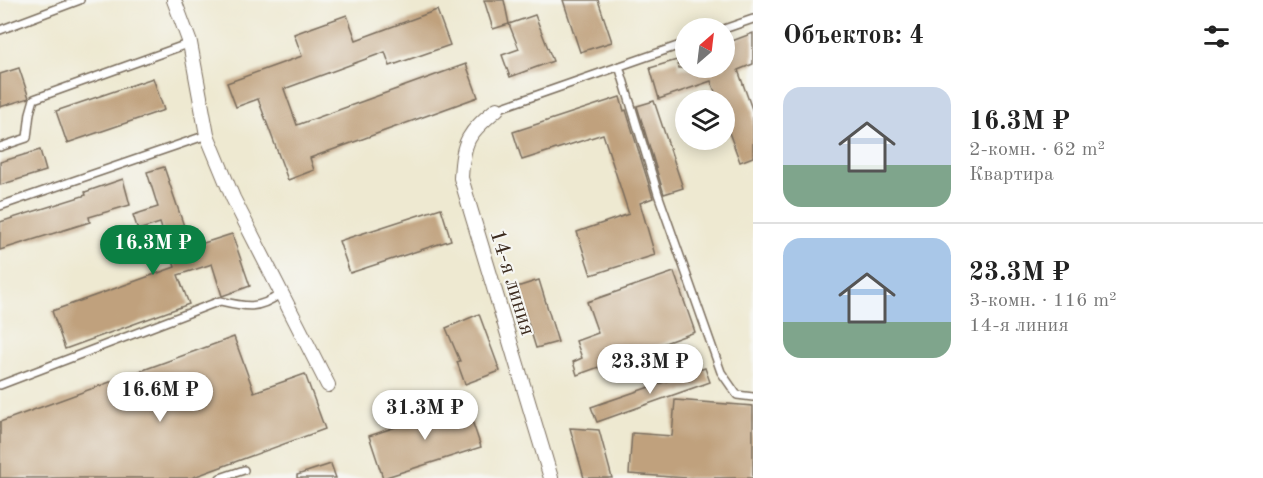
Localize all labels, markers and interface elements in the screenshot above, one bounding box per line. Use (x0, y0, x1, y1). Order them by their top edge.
north arrow (675, 18, 735, 78)
map controls (675, 18, 735, 150)
icon: filters (1200, 20, 1233, 53)
text: Объектов: 4 (783, 23, 924, 49)
button: layers (675, 90, 735, 150)
text: 16.3M ₽ (969, 109, 1070, 135)
icon: home (831, 111, 903, 183)
text: 2-комн. · 62 m² (969, 140, 1105, 160)
text: Квартира (969, 165, 1054, 185)
pin: 16.3M ₽ (98, 225, 208, 276)
street label: 14-я линия (486, 227, 539, 338)
text: 16.3M ₽ (114, 234, 192, 254)
text: 23.3M ₽ (969, 260, 1070, 286)
icon: home (831, 262, 903, 334)
text: 3-комн. · 116 m² (969, 291, 1117, 311)
text: 14-я линия (969, 316, 1069, 336)
pin: 23.3M ₽ (595, 344, 705, 395)
text: 23.3M ₽ (611, 353, 689, 373)
pin: 16.6M ₽ (105, 372, 215, 423)
text: 16.6M ₽ (121, 381, 199, 401)
pin: 31.3M ₽ (370, 390, 480, 441)
text: 31.3M ₽ (386, 399, 464, 419)

